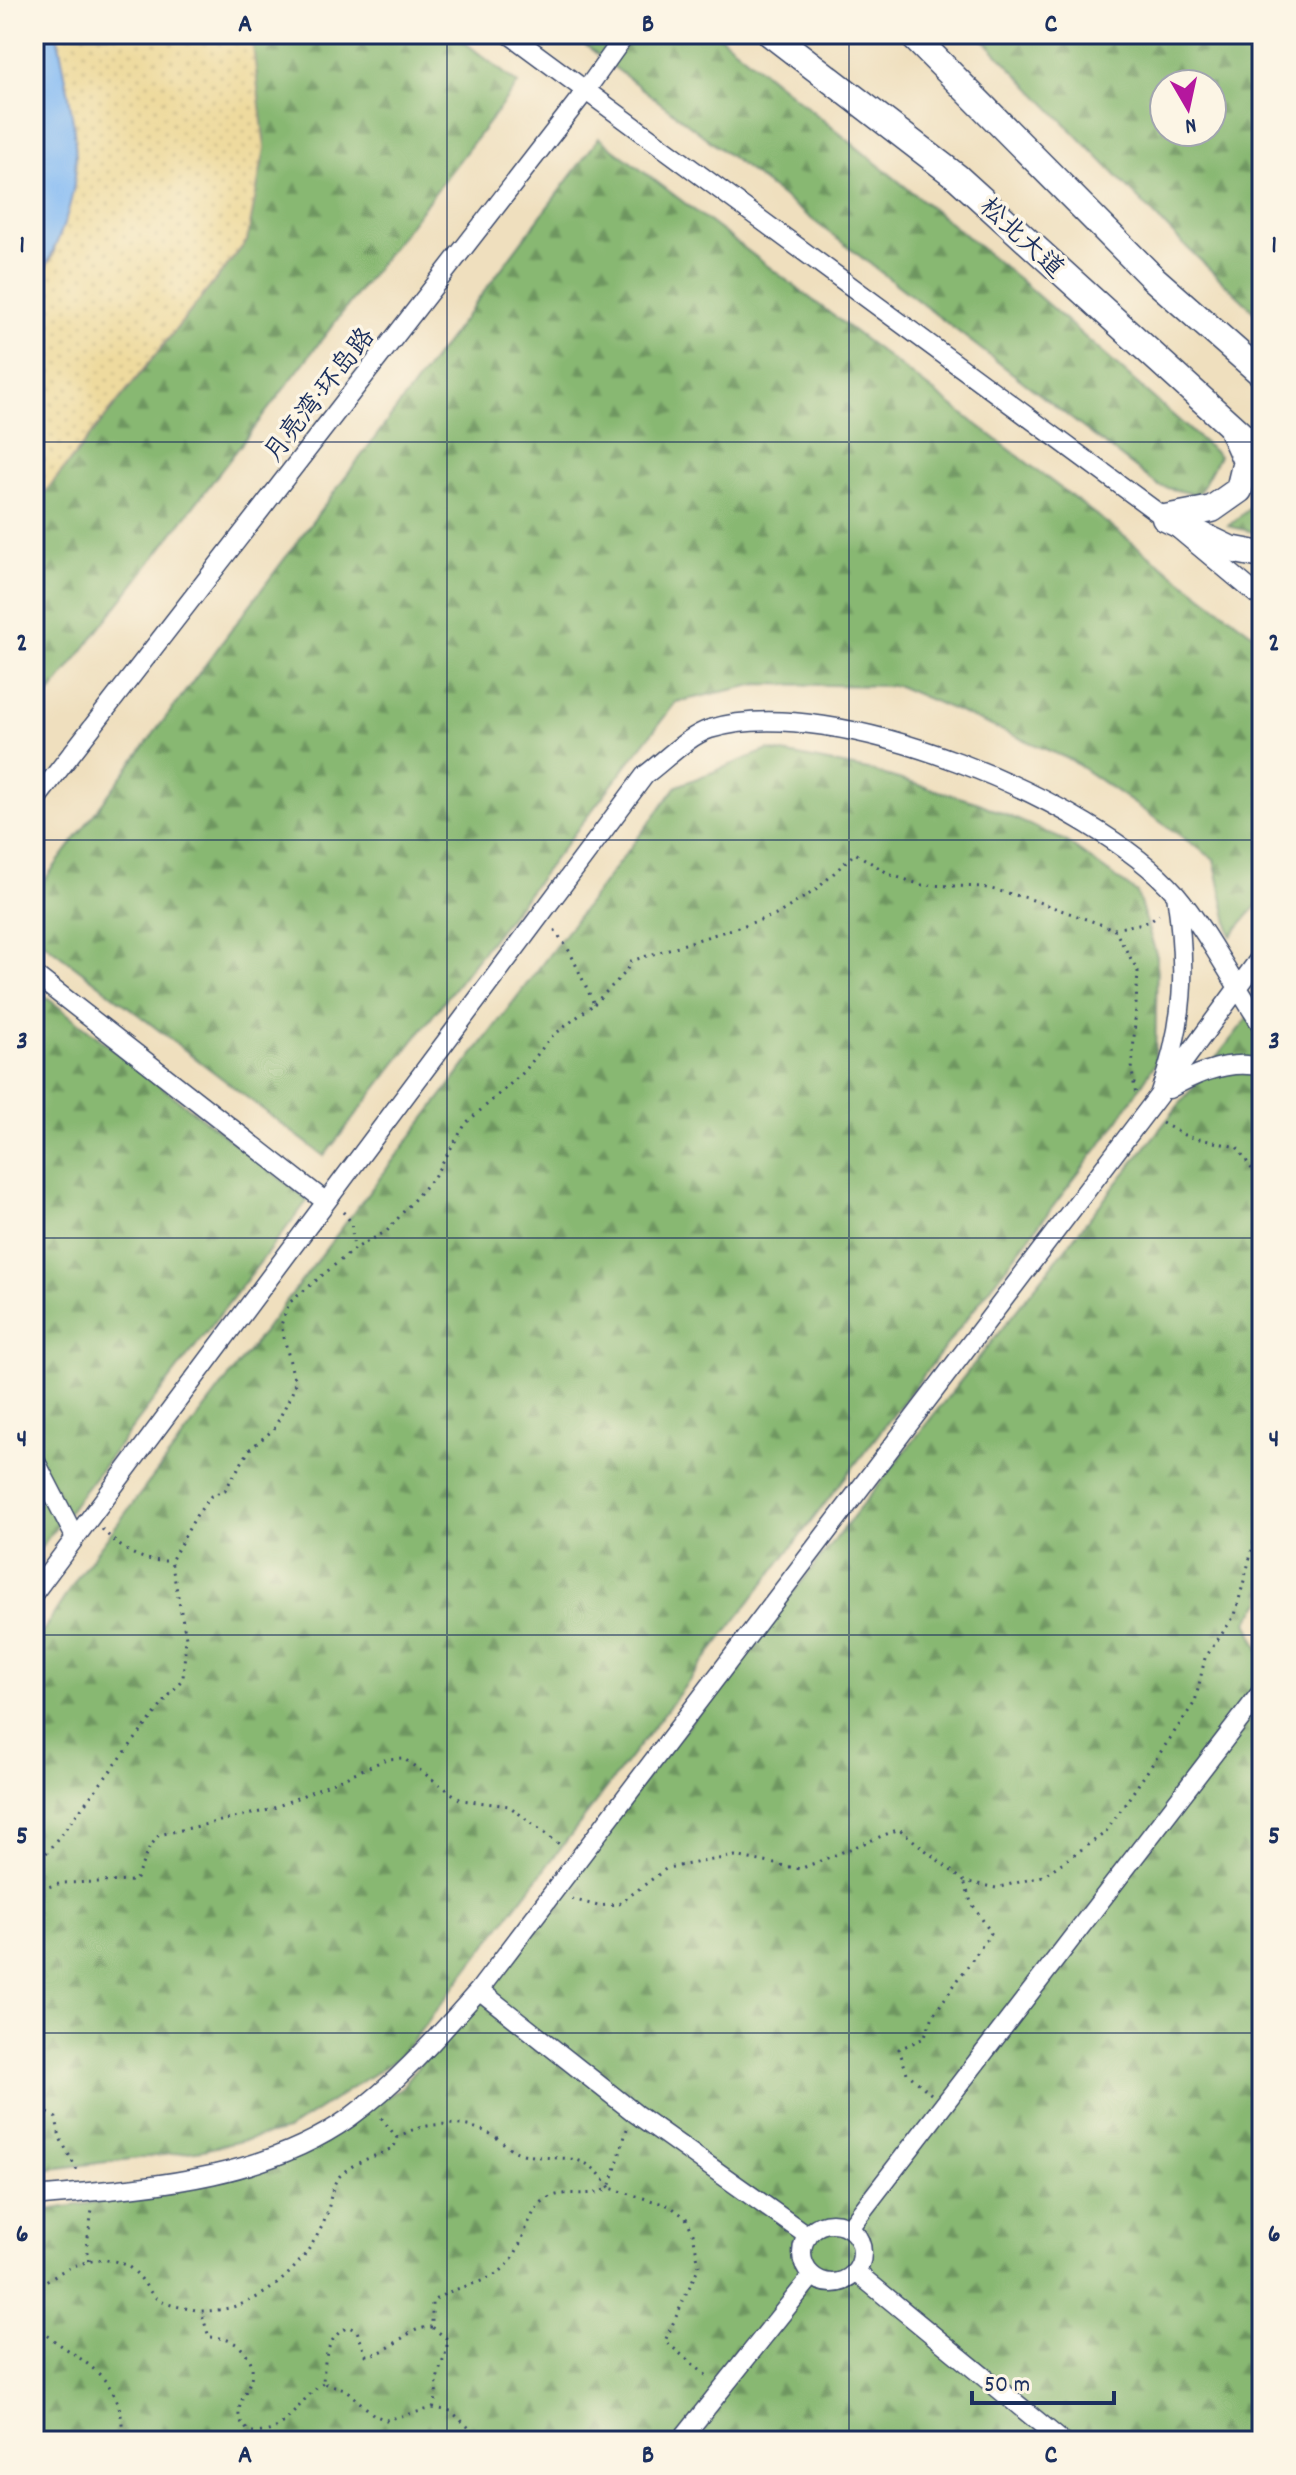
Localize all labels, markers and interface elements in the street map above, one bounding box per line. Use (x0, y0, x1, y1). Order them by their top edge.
text: A (238, 7, 252, 44)
text: B (642, 7, 654, 44)
text: C (1045, 7, 1058, 44)
north arrow (1148, 68, 1228, 148)
text: N (1183, 108, 1198, 140)
street label: 松北大道 (970, 191, 1071, 289)
text: 1 (19, 228, 25, 265)
text: 1 (1271, 228, 1277, 265)
street label: 月亮湾·环岛路 (256, 321, 385, 471)
text: 2 (16, 626, 28, 663)
text: 2 (1268, 626, 1280, 663)
text: 3 (16, 1024, 28, 1061)
text: 3 (1268, 1024, 1280, 1061)
text: 4 (17, 1422, 27, 1459)
text: 4 (1269, 1422, 1279, 1459)
text: 5 (16, 1819, 28, 1856)
text: 5 (1268, 1819, 1280, 1856)
text: 6 (16, 2217, 28, 2254)
text: 6 (1268, 2217, 1280, 2254)
scale bar (972, 2355, 1114, 2405)
text: 50 m (984, 2369, 1030, 2403)
text: A (238, 2438, 252, 2475)
text: B (642, 2438, 654, 2475)
text: C (1045, 2438, 1058, 2475)

